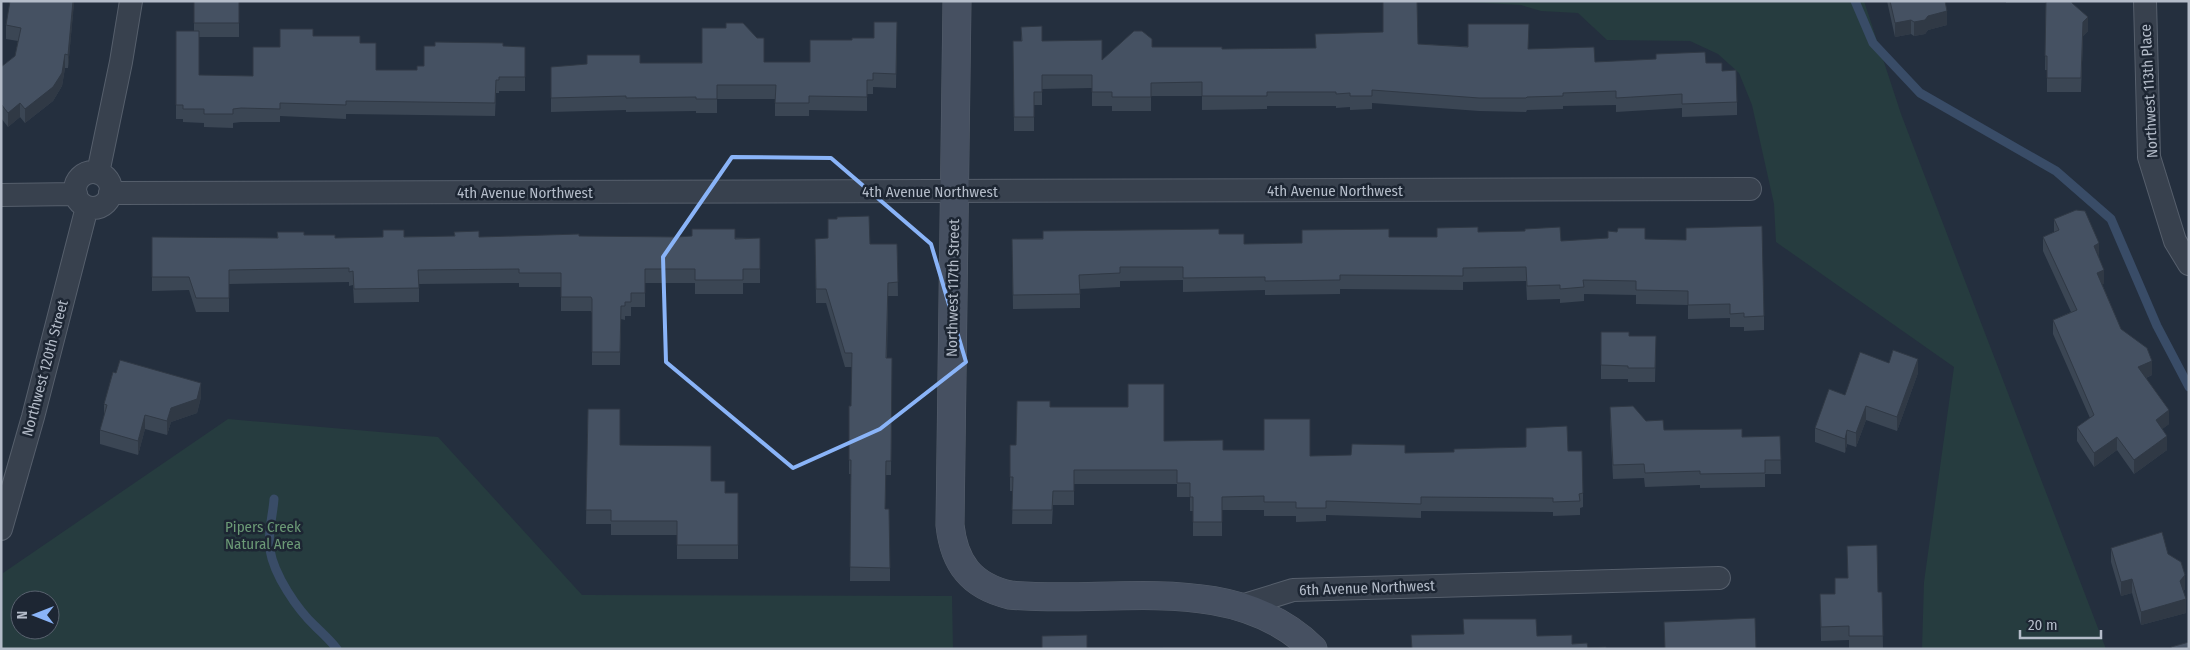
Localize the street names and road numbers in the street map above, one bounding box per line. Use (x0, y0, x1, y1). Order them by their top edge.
street label: Northwest 113th Place (2137, 24, 2161, 158)
street label: 4th Avenue Northwest (1267, 182, 1403, 200)
street label: 4th Avenue Northwest (862, 183, 998, 201)
street label: 4th Avenue Northwest (457, 184, 593, 202)
street label: Northwest 117th Street (943, 219, 963, 357)
street label: Northwest 120th Street (18, 298, 72, 438)
street label: 6th Avenue Northwest (1299, 577, 1435, 599)

